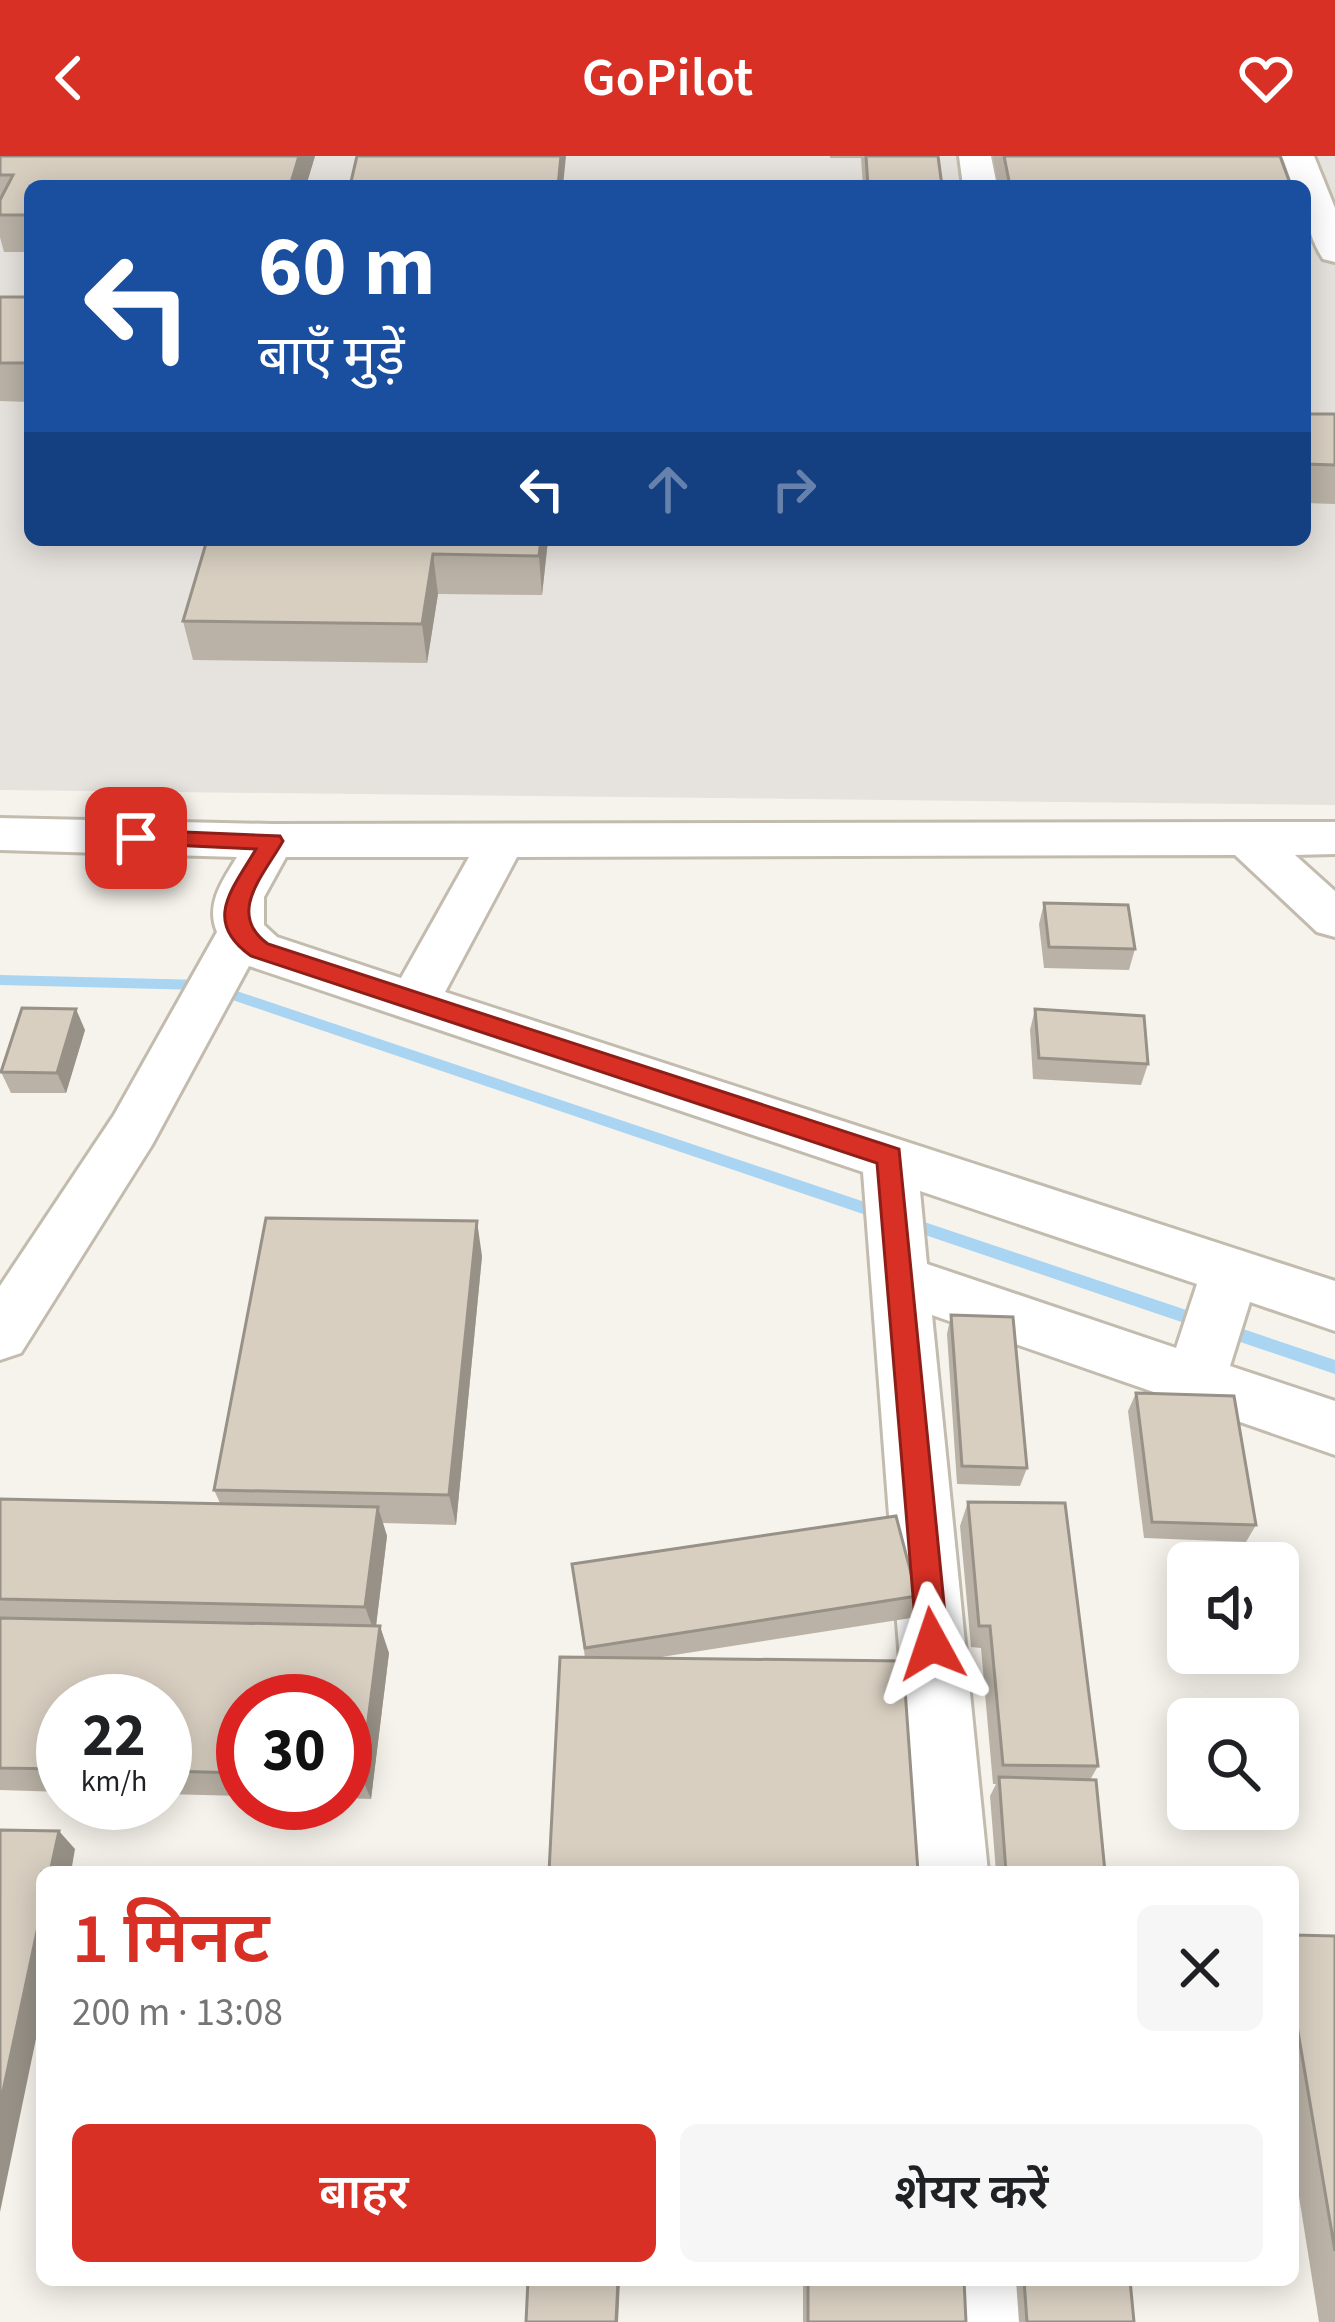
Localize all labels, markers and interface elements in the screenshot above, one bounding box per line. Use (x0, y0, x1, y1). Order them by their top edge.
text: GoPilot (582, 40, 753, 117)
icon: back (36, 45, 102, 111)
icon: heart (1233, 45, 1299, 111)
text: 60 m (258, 208, 436, 328)
icon: left (60, 228, 216, 384)
text: बाएँ मुड़ें (258, 319, 405, 396)
icon: left (509, 456, 575, 522)
icon: ahead (635, 456, 701, 522)
icon: right (761, 456, 827, 522)
pin (85, 787, 187, 889)
icon: arrive (103, 805, 169, 871)
map controls (1167, 1542, 1299, 1830)
button: sound (1167, 1542, 1299, 1674)
position arrow (869, 1581, 995, 1707)
speed limit sign: 30 (216, 1674, 372, 1830)
text: 22 (82, 1694, 146, 1779)
button: search (1167, 1698, 1299, 1830)
text: km/h (81, 1760, 147, 1803)
text: 1 मिनट (72, 1888, 270, 1991)
button: close (1137, 1905, 1263, 2031)
text: 200 m · 13:08 (72, 1985, 283, 2041)
button: बाहर (72, 2124, 656, 2262)
button: शेयर करें (680, 2124, 1263, 2262)

